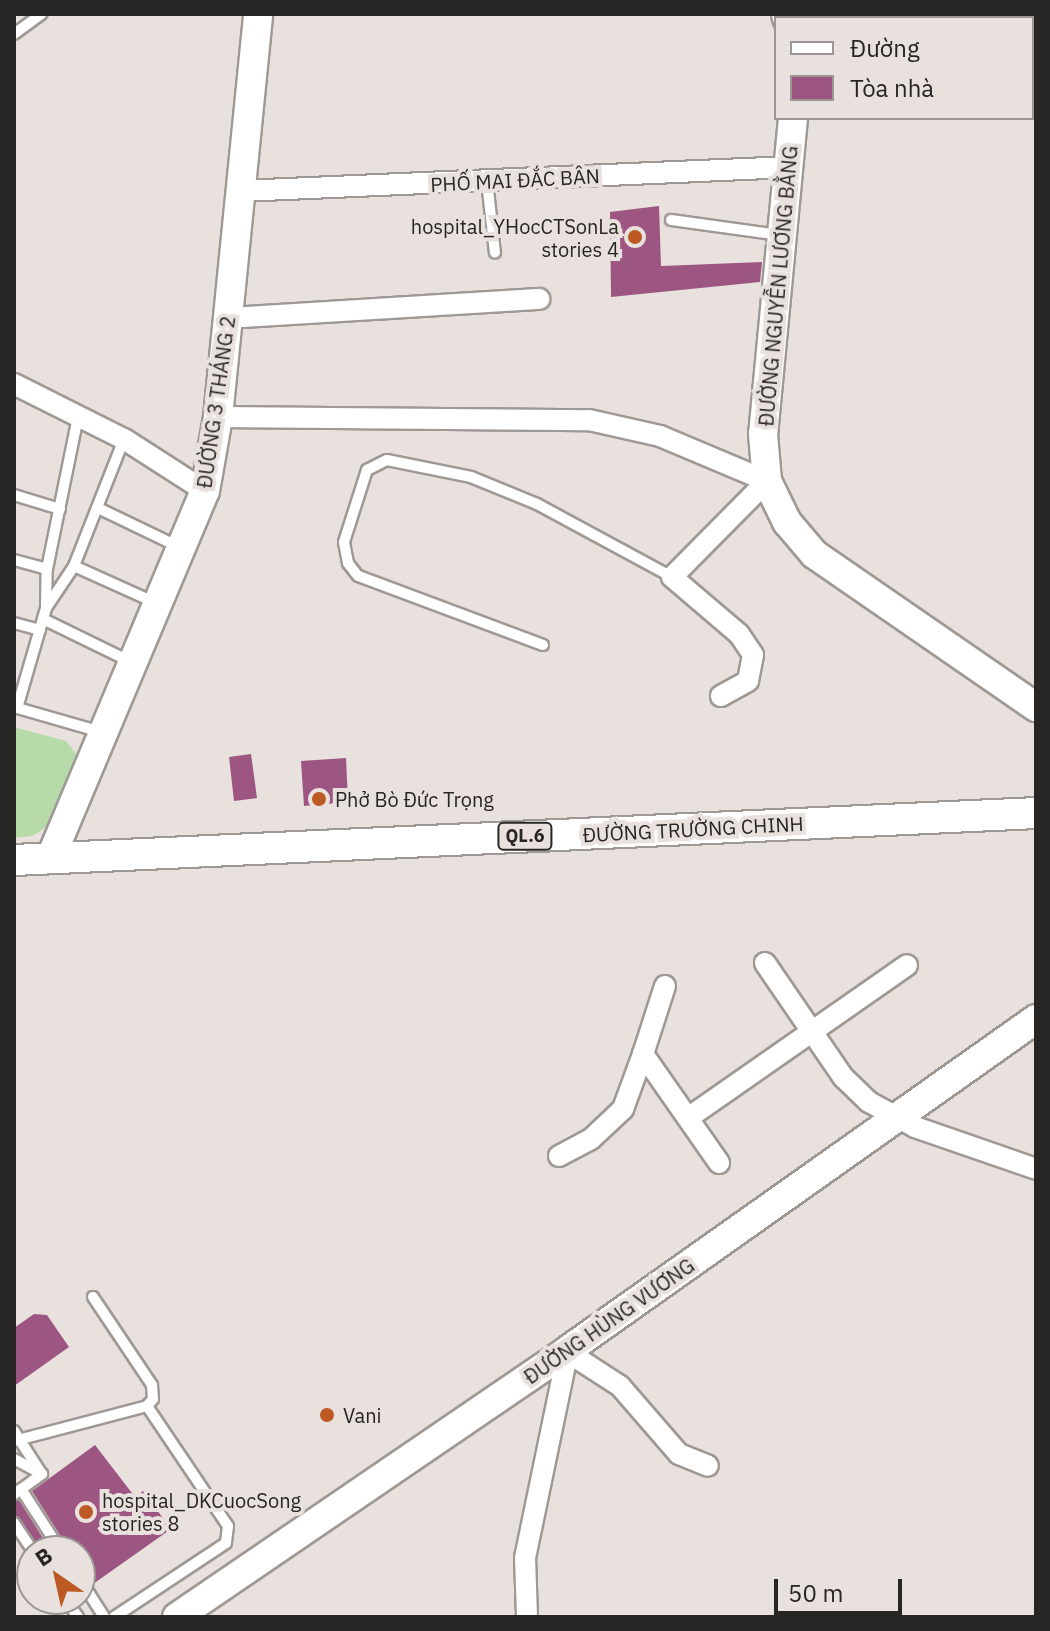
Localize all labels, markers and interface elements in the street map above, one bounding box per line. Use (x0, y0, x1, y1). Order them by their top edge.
legend (774, 16, 1034, 120)
text: Đường (850, 32, 920, 64)
text: Tòa nhà (850, 72, 934, 104)
street label: ĐƯỜNG NGUYỄN LƯƠNG BẰNG (754, 145, 802, 427)
street label: PHỐ MAI ĐẮC BÂN (430, 164, 600, 196)
place label: hospital_YHocCTSonLa stories 4 (411, 214, 619, 261)
marker: hospital_YHocCTSonLa stories 4 (626, 228, 644, 246)
street label: ĐƯỜNG 3 THÁNG 2 (192, 314, 240, 490)
place label: Phở Bò Đức Trọng (335, 787, 494, 811)
marker: Phở Bò Đức Trọng (310, 790, 328, 808)
street label: ĐƯỜNG TRƯỜNG CHINH (582, 811, 804, 847)
road number: QL.6 (497, 822, 553, 850)
street label: ĐƯỜNG HÙNG VƯƠNG (519, 1253, 699, 1389)
place label: Vani (343, 1403, 382, 1427)
marker: Vani (318, 1406, 336, 1424)
place label: hospital_DKCuocSong stories 8 (102, 1488, 301, 1535)
marker: hospital_DKCuocSong stories 8 (77, 1503, 95, 1521)
north arrow (16, 1535, 96, 1615)
text: B (29, 1540, 58, 1572)
scale bar (778, 1563, 906, 1613)
text: 50 m (788, 1577, 843, 1609)

